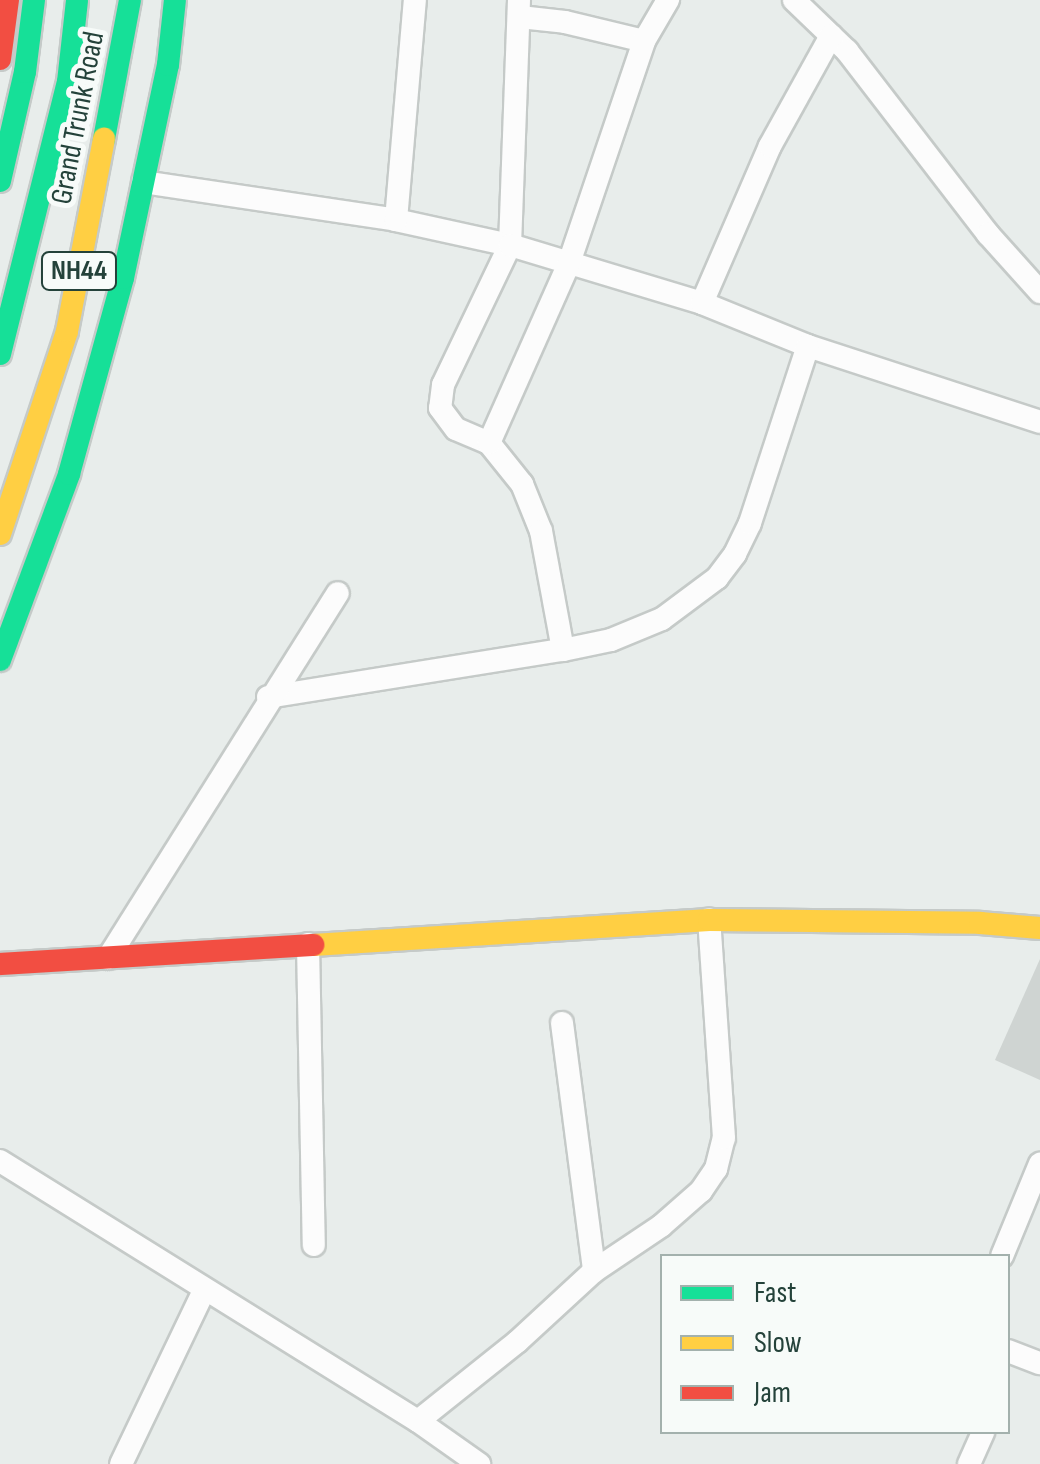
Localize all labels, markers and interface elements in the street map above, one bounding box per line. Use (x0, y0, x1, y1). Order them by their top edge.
street label: Grand Trunk Road (44, 29, 112, 207)
road number: NH44 (39, 248, 119, 294)
legend (660, 1254, 1010, 1434)
text: Fast (754, 1275, 796, 1311)
text: Slow (754, 1325, 802, 1361)
text: Jam (754, 1375, 791, 1411)

